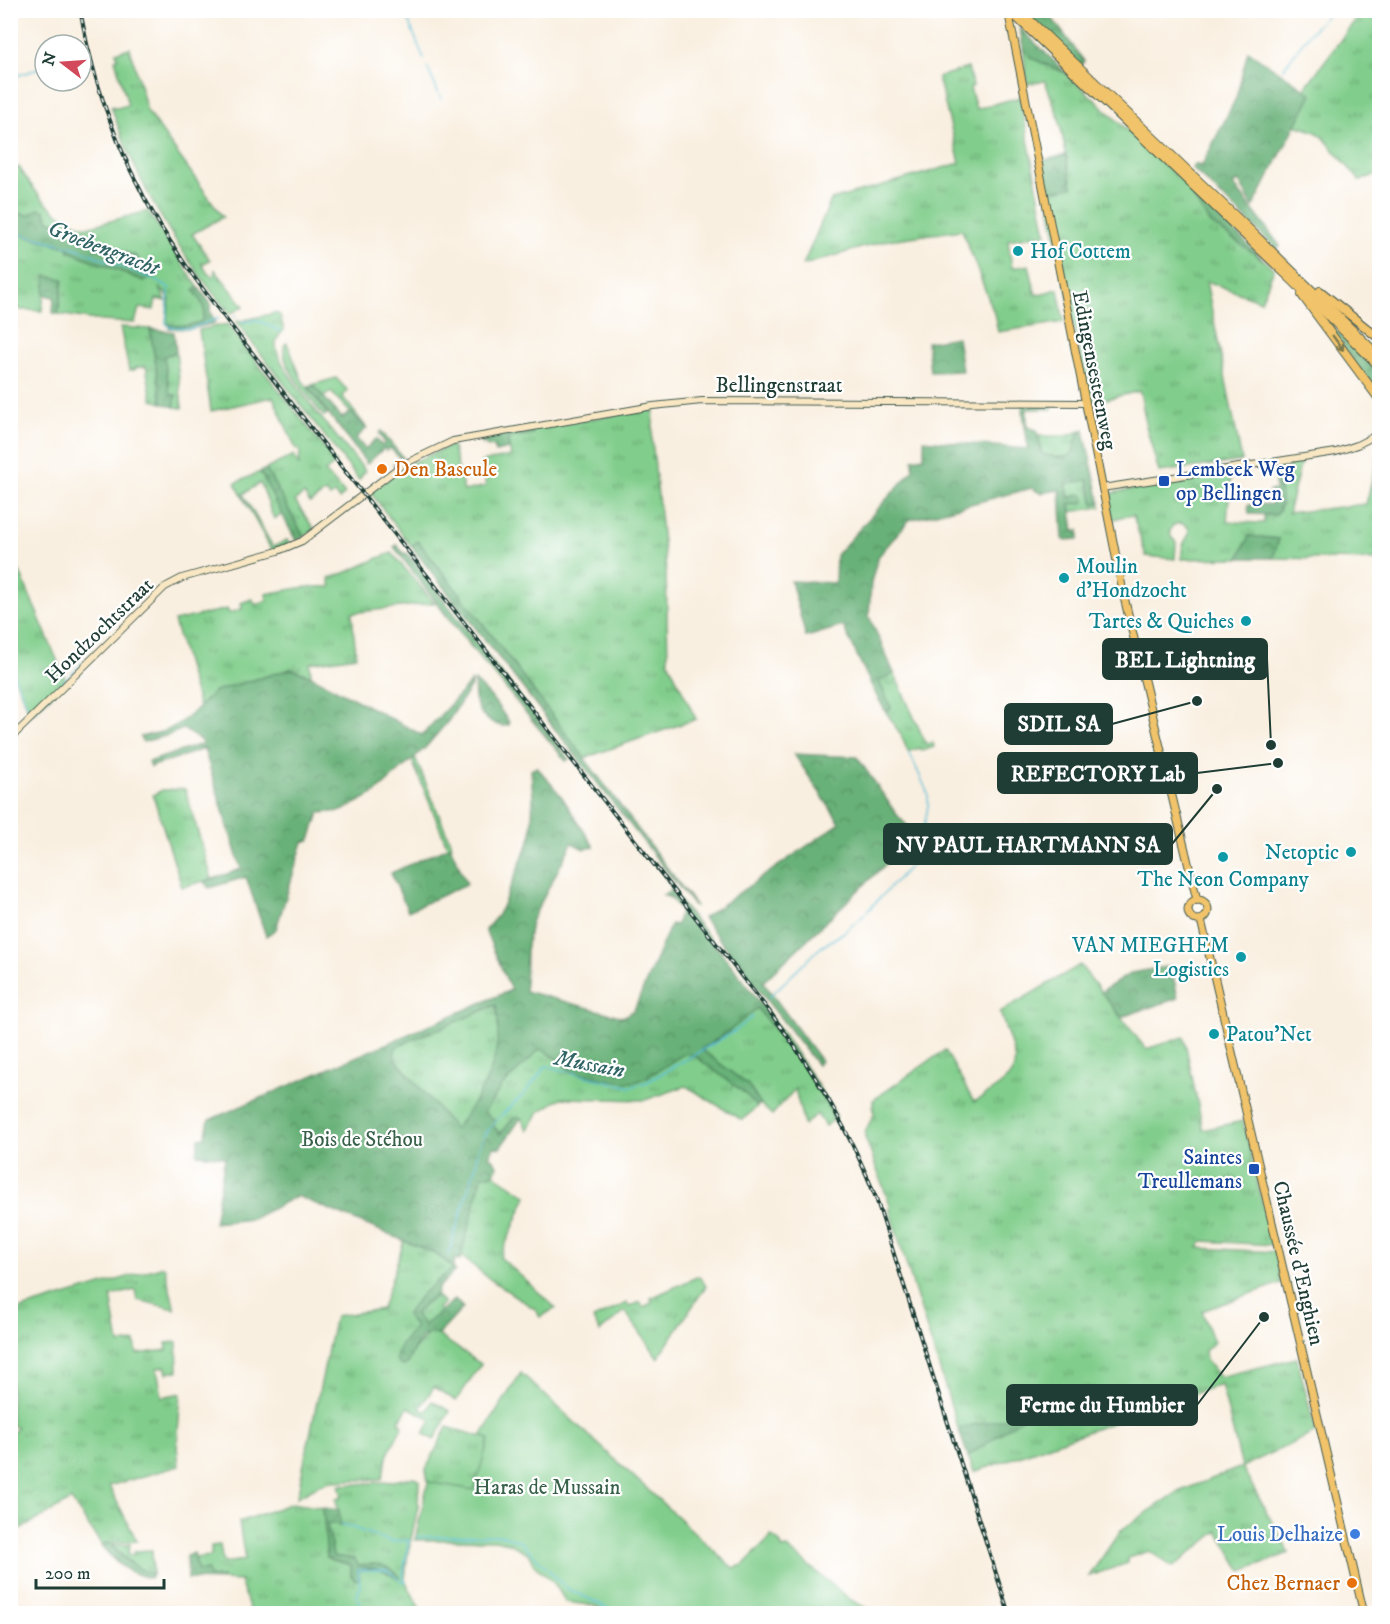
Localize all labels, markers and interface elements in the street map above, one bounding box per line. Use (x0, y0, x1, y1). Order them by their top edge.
north arrow (33, 33, 93, 93)
text: N (38, 50, 61, 68)
water label: Groebengracht (44, 215, 164, 282)
place label: Hof Cottem (1030, 239, 1131, 265)
marker: Hof Cottem (1011, 244, 1025, 258)
street label: Edingensesteenweg (1066, 288, 1122, 453)
one-way arrow (1332, 335, 1344, 351)
street label: Bellingenstraat (716, 373, 843, 399)
place label: Den Bascule (394, 457, 497, 483)
place label: Lembeek Weg op Bellingen (1176, 457, 1296, 507)
marker: Den Bascule (375, 462, 389, 476)
marker: Lembeek Weg op Bellingen (1157, 474, 1171, 488)
place label: Moulin d'Hondzocht (1076, 554, 1187, 604)
marker: Moulin d'Hondzocht (1057, 571, 1071, 585)
street label: Hondzochtstraat (40, 572, 160, 689)
place label: Tartes & Quiches (1089, 609, 1234, 635)
marker: Tartes & Quiches (1239, 614, 1253, 628)
callout: BEL Lightning (1103, 639, 1267, 679)
text: BEL Lightning (1115, 647, 1256, 674)
callout: SDIL SA (1005, 704, 1112, 744)
text: SDIL SA (1018, 711, 1101, 738)
callout: REFECTORY Lab (998, 753, 1197, 793)
text: REFECTORY Lab (1011, 761, 1185, 788)
callout: NV PAUL HARTMANN SA (884, 824, 1172, 864)
text: NV PAUL HARTMANN SA (896, 832, 1161, 859)
place label: Netoptic (1265, 840, 1339, 866)
marker: Netoptic (1344, 845, 1358, 859)
marker: The Neon Company (1216, 850, 1230, 864)
place label: The Neon Company (1137, 867, 1310, 893)
place label: VAN MIEGHEM Logistics (1071, 933, 1229, 983)
marker: VAN MIEGHEM Logistics (1234, 950, 1248, 964)
place label: Patou'Net (1226, 1022, 1312, 1048)
marker: Patou'Net (1207, 1027, 1221, 1041)
water label: Mussain (551, 1044, 627, 1084)
park label: Bois de Stéhou (301, 1127, 423, 1153)
place label: Saintes Treullemans (1138, 1145, 1242, 1195)
marker: Saintes Treullemans (1247, 1162, 1261, 1176)
street label: Chaussée d'Enghien (1266, 1178, 1330, 1348)
callout: Ferme du Humbier (1007, 1385, 1197, 1425)
text: Ferme du Humbier (1019, 1392, 1185, 1419)
park label: Haras de Mussain (474, 1475, 620, 1501)
place label: Louis Delhaize (1217, 1522, 1343, 1548)
marker: Louis Delhaize (1348, 1527, 1362, 1541)
scale bar (36, 1552, 164, 1590)
text: 200 m (45, 1563, 91, 1585)
place label: Chez Bernaer (1227, 1571, 1340, 1597)
marker: Chez Bernaer (1345, 1576, 1359, 1590)

